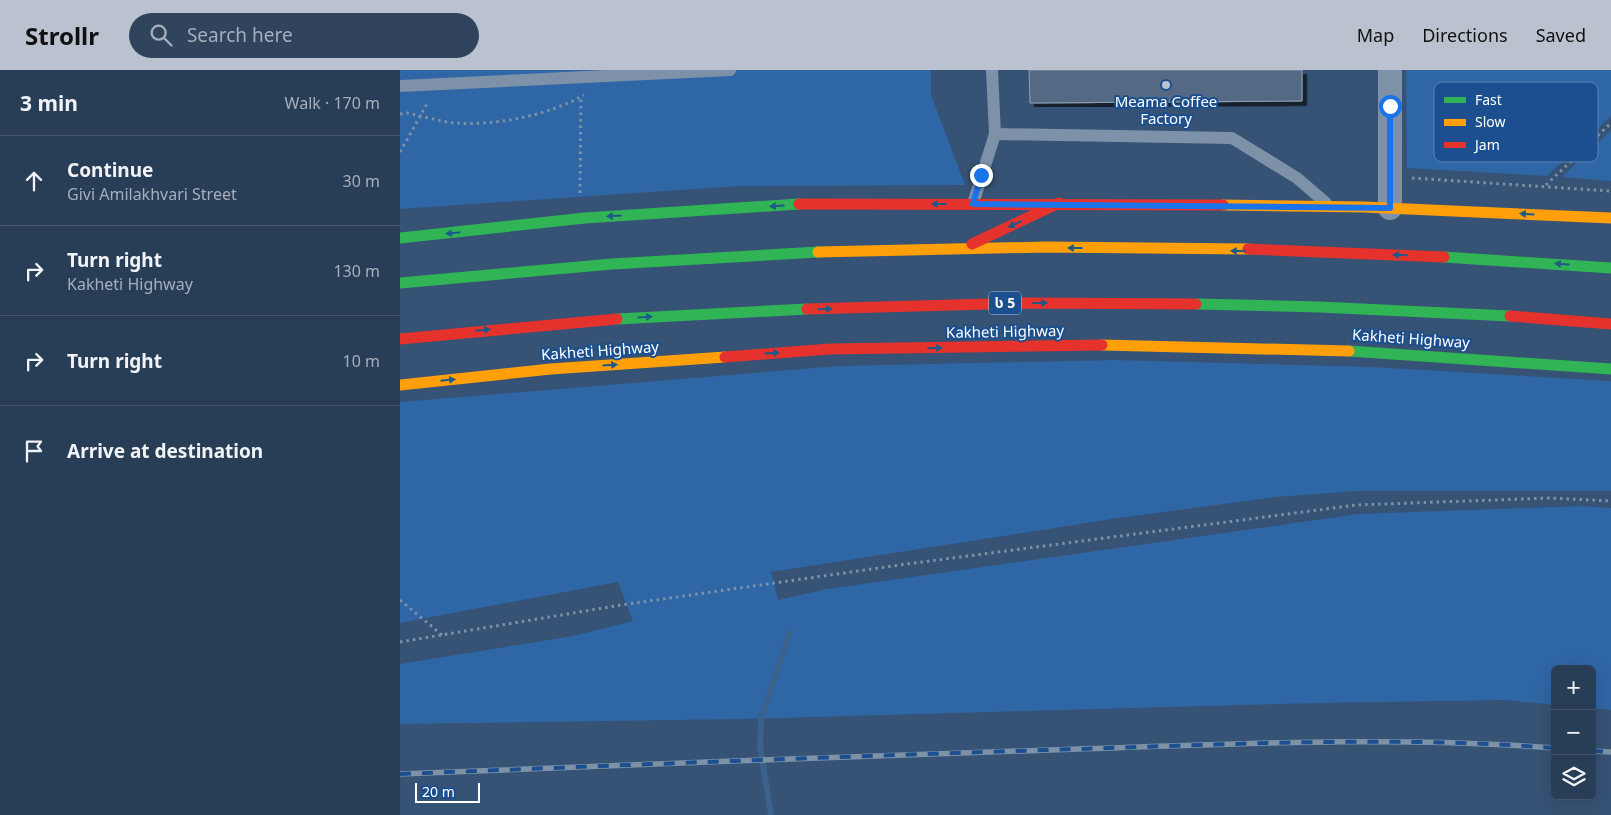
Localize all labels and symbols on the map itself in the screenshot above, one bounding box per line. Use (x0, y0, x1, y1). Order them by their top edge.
marker: Meama Coffee Factory (1160, 79, 1172, 91)
legend (1434, 82, 1598, 162)
text: Fast (1475, 90, 1502, 109)
place label: Meama Coffee Factory (1115, 91, 1217, 128)
route start (1379, 95, 1402, 118)
text: Slow (1475, 112, 1506, 131)
text: Jam (1473, 135, 1500, 154)
route end (970, 164, 993, 187)
one-way arrow (931, 200, 947, 208)
one-way arrow (768, 202, 784, 210)
one-way arrow (1519, 210, 1535, 218)
one-way arrow (606, 212, 622, 220)
one-way arrow (1008, 220, 1022, 228)
one-way arrow (444, 229, 460, 237)
one-way arrow (1067, 244, 1083, 252)
one-way arrow (1229, 246, 1245, 254)
one-way arrow (1392, 251, 1408, 259)
one-way arrow (1554, 260, 1570, 268)
road number: ს 5 (989, 292, 1021, 314)
one-way arrow (1032, 299, 1048, 307)
one-way arrow (817, 304, 833, 312)
one-way arrow (637, 312, 653, 320)
street label: Kakheti Highway (946, 320, 1064, 342)
street label: Kakheti Highway (1352, 324, 1471, 352)
one-way arrow (476, 325, 492, 333)
street label: Kakheti Highway (540, 336, 660, 364)
one-way arrow (927, 344, 943, 352)
one-way arrow (765, 349, 781, 357)
one-way arrow (603, 361, 619, 369)
one-way arrow (441, 376, 457, 384)
scale bar (415, 780, 480, 803)

